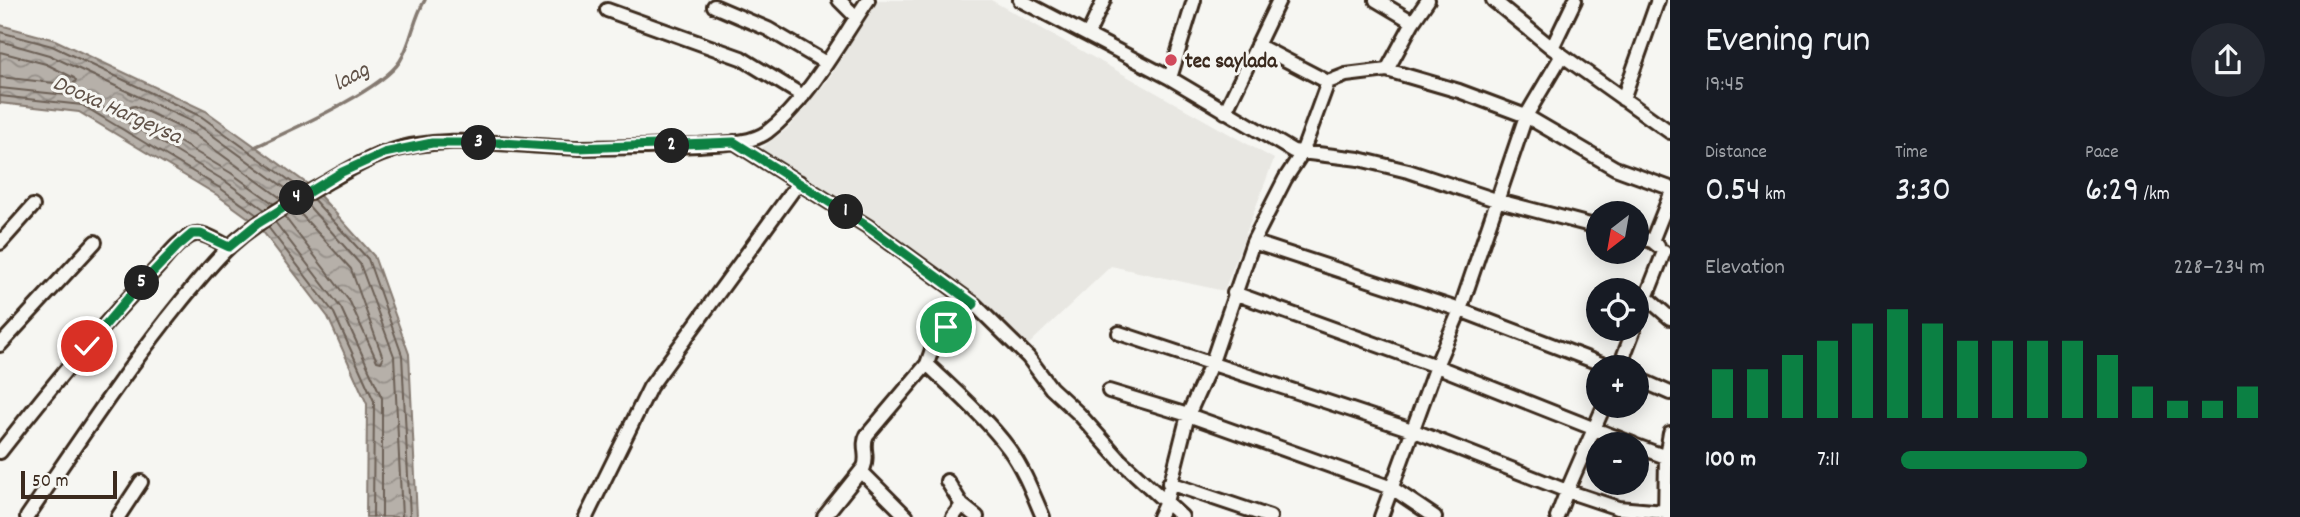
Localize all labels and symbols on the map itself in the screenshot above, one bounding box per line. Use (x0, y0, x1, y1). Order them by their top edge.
place label: tec saylada (1185, 48, 1278, 78)
marker: tec saylada (1163, 52, 1179, 68)
water label: laag (327, 54, 377, 101)
water label: Dooxa Hargeysa (47, 68, 187, 155)
pin: 3 (462, 125, 496, 160)
pin: 2 (654, 128, 690, 164)
pin: 4 (280, 180, 314, 216)
pin: 1 (828, 194, 864, 230)
north arrow (1586, 201, 1648, 264)
pin: 5 (124, 266, 160, 300)
pin (916, 297, 976, 357)
pin (57, 316, 117, 376)
scale bar (21, 468, 117, 500)

